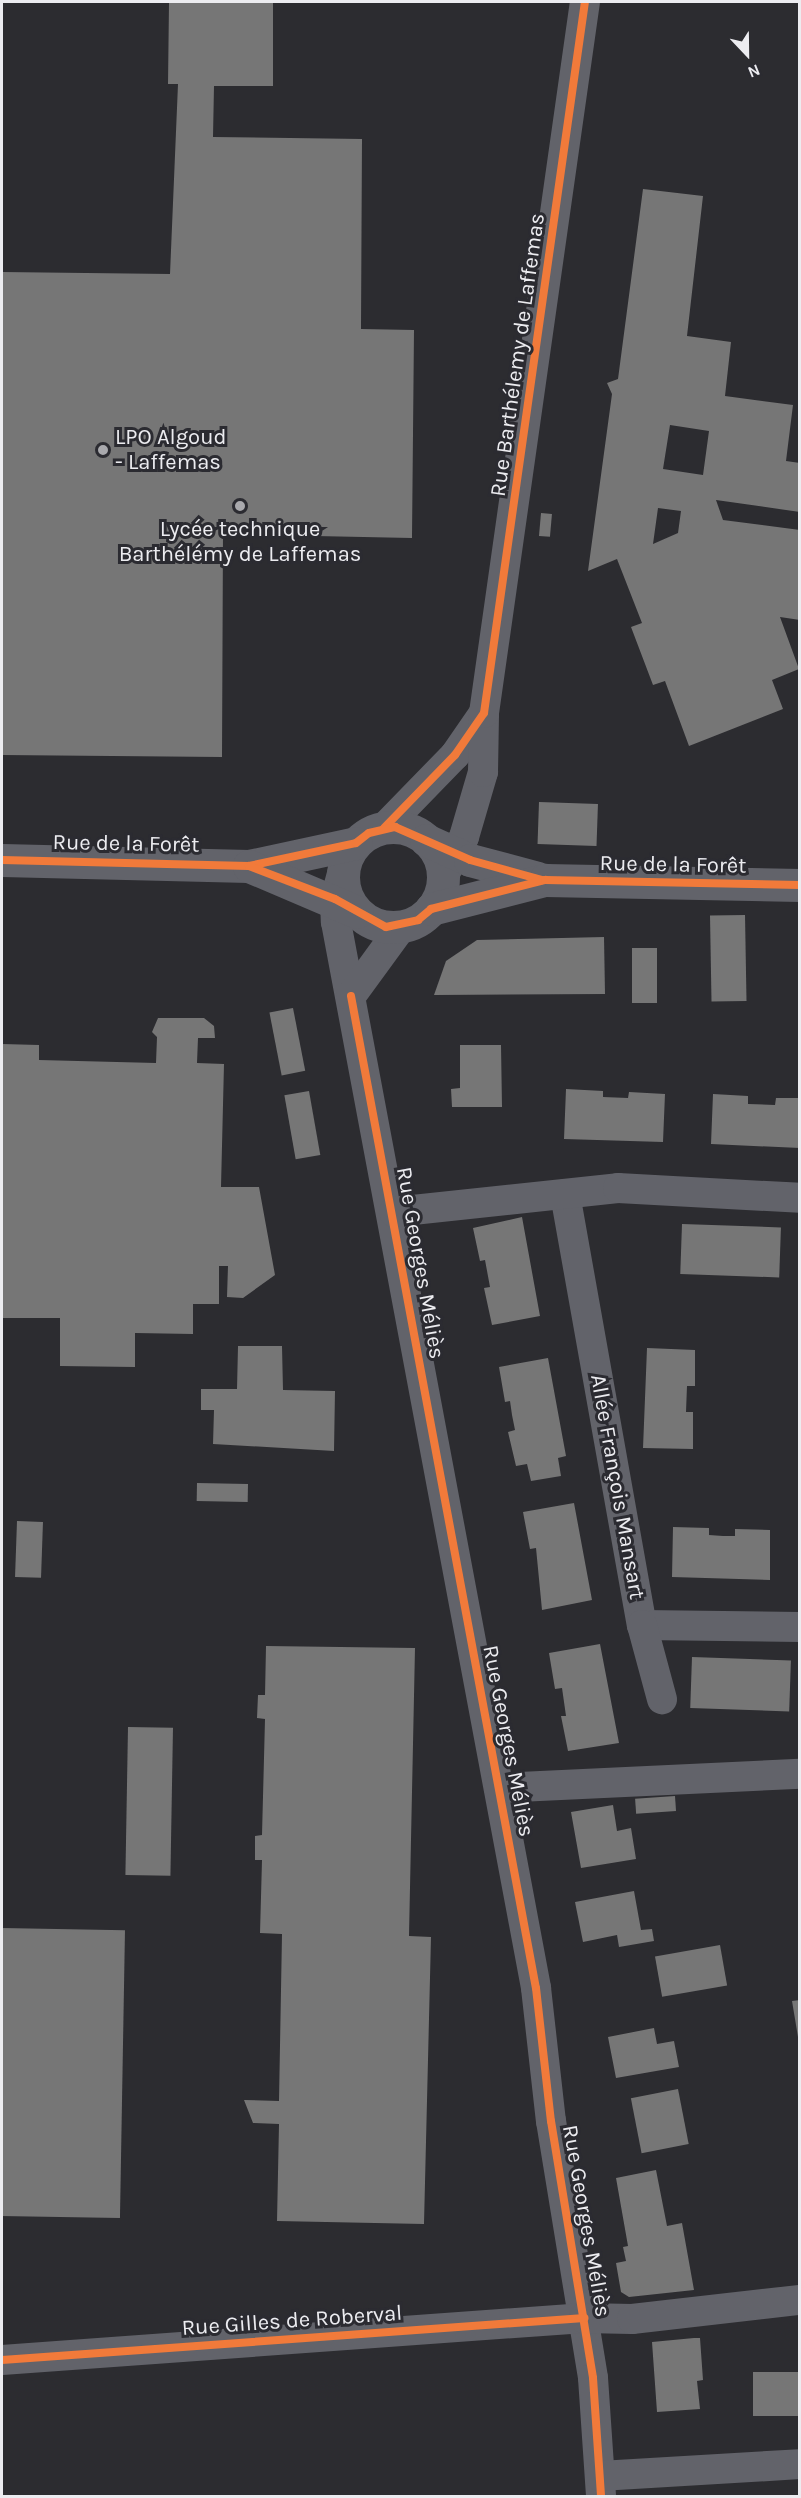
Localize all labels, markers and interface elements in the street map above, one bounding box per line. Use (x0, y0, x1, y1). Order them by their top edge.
north arrow (717, 24, 777, 84)
text: N (745, 60, 763, 82)
street label: Rue Barthélemy de Laffemas (485, 212, 551, 498)
place label: LPO Algoud - Laffemas (115, 424, 226, 476)
marker: LPO Algoud - Laffemas (96, 443, 110, 457)
marker: Lycée technique Barthélémy de Laffemas (233, 499, 247, 513)
place label: Lycée technique Barthélémy de Laffemas (119, 516, 361, 568)
street label: Rue de la Forêt (52, 830, 200, 858)
street label: Rue de la Forêt (599, 851, 747, 879)
street label: Rue Georges Méliès (390, 1165, 450, 1361)
street label: Allée François Mansart (584, 1372, 650, 1602)
street label: Rue Georges Méliès (476, 1643, 540, 1839)
street label: Rue Georges Méliès (556, 2123, 616, 2319)
street label: Rue Gilles de Roberval (181, 2300, 403, 2342)

